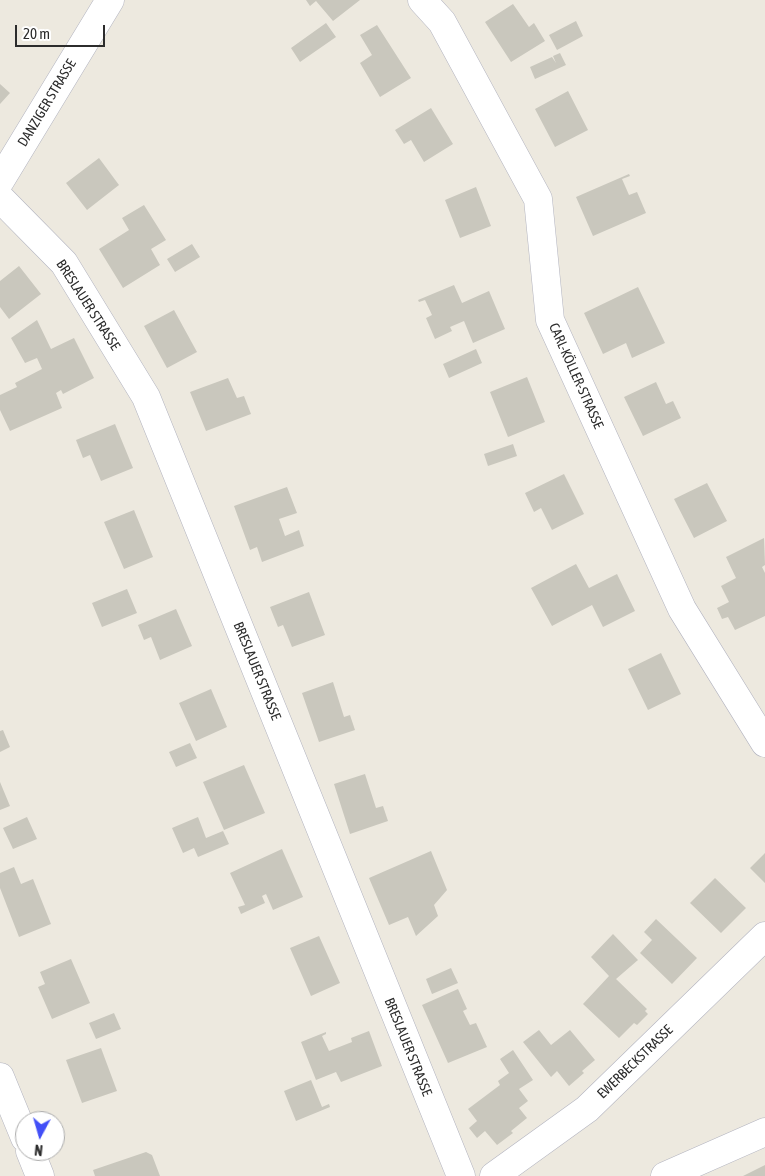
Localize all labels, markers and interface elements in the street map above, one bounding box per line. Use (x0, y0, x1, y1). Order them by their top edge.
scale bar (18, 15, 108, 47)
text: 20 m (23, 25, 50, 42)
street label: DANZIGER STRASSE (14, 56, 80, 150)
street label: BRESLAUER STRASSE (52, 257, 124, 353)
street label: CARL-KÖLLER-STRASSE (545, 321, 607, 431)
street label: BRESLAUER STRASSE (230, 619, 284, 723)
street label: BRESLAUER STRASSE (381, 995, 435, 1099)
street label: EWERBECKSTRASSE (594, 1022, 676, 1102)
north arrow (15, 1111, 65, 1161)
text: N (34, 1142, 43, 1158)

